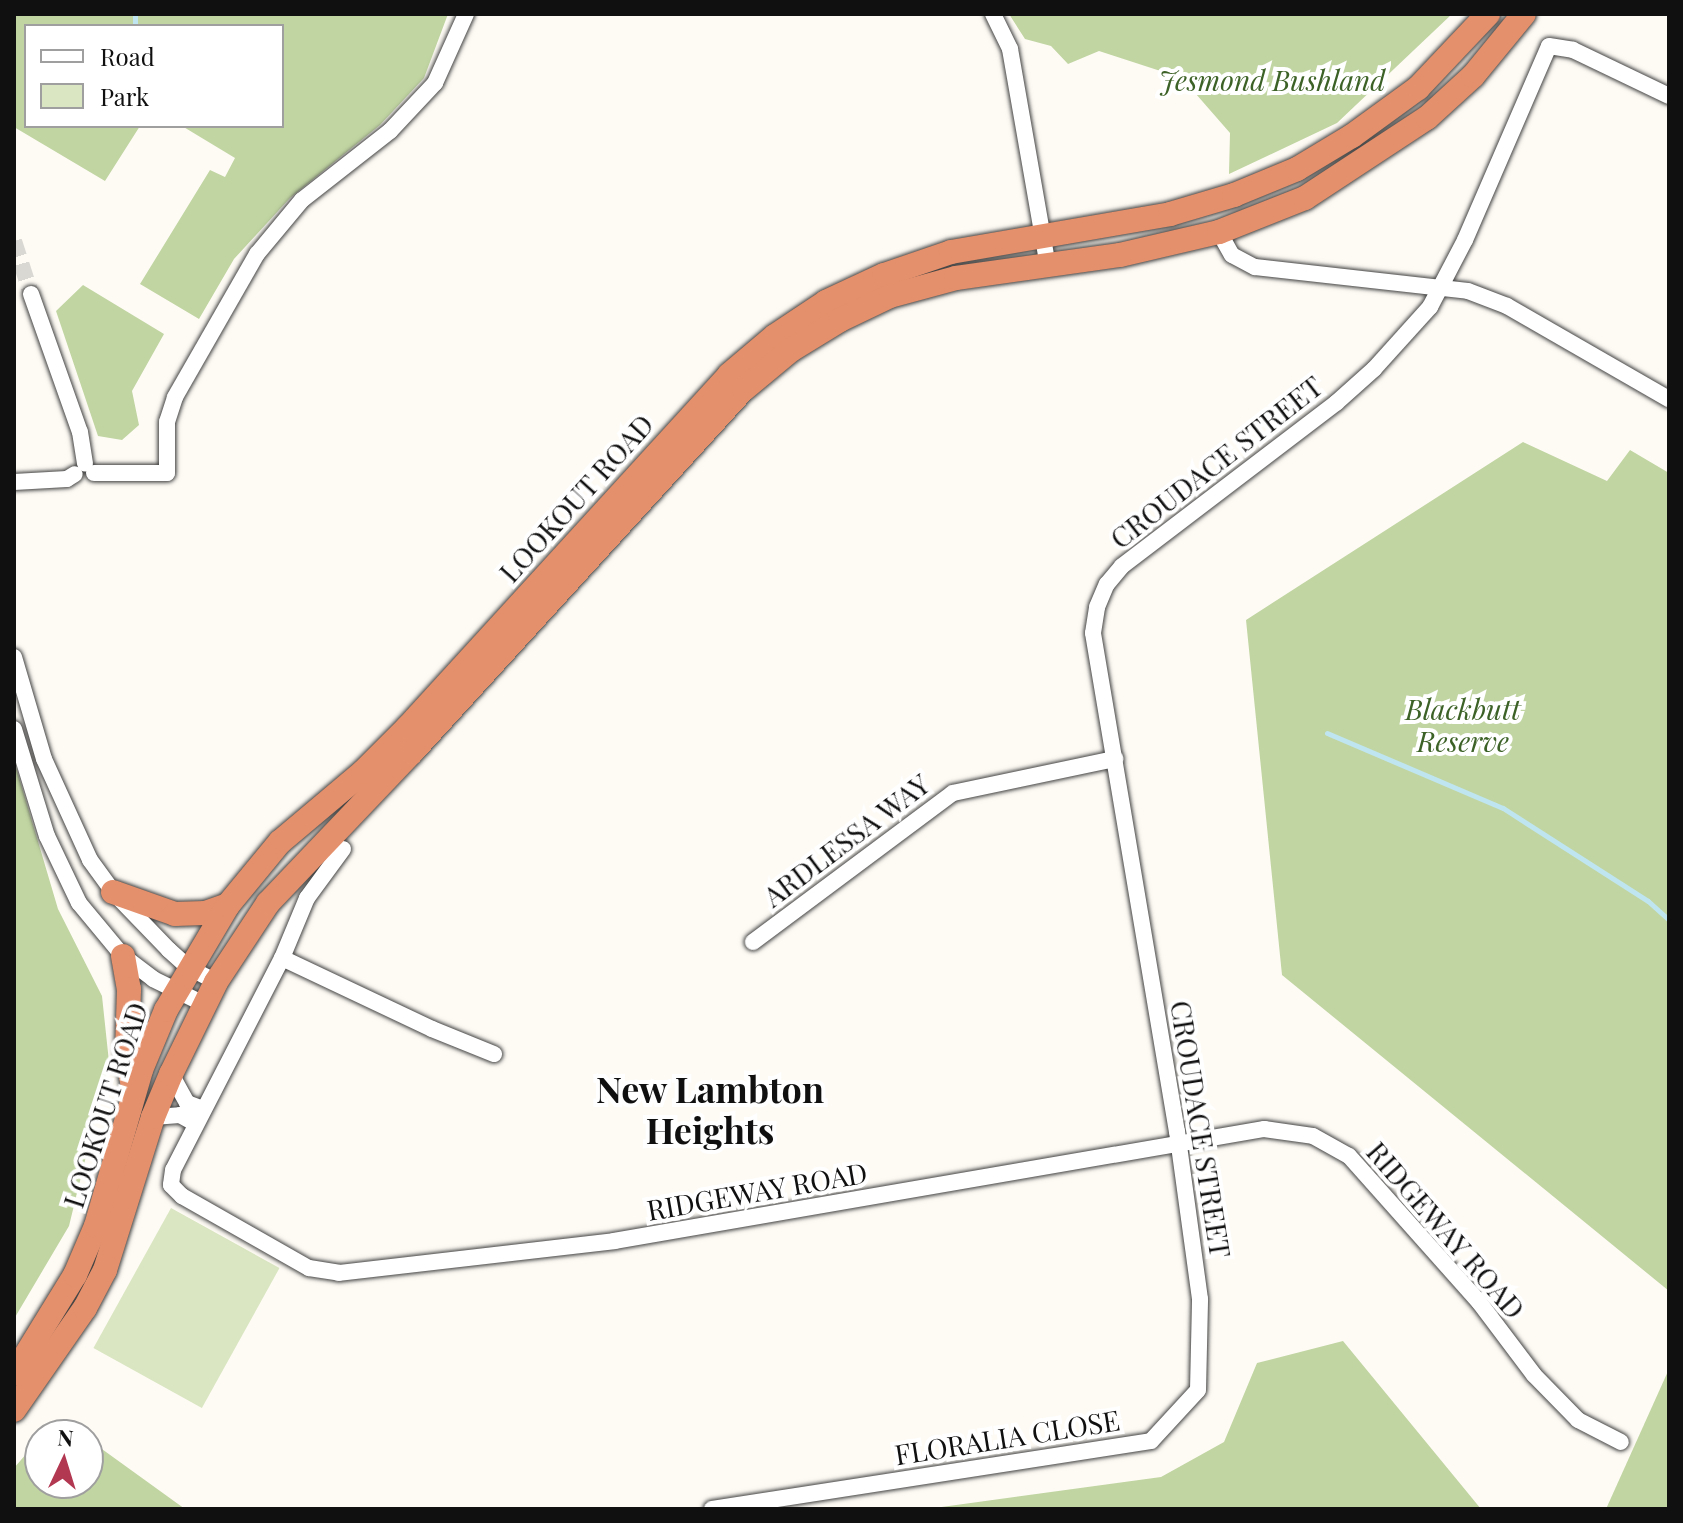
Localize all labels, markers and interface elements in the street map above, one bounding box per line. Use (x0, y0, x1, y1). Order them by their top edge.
legend (24, 24, 284, 128)
text: Road (100, 40, 155, 72)
park label: Jesmond Bushland (1159, 63, 1385, 97)
text: Park (100, 80, 149, 112)
street label: CROUDACE STREET (1103, 369, 1329, 555)
street label: LOOKOUT ROAD (492, 407, 660, 589)
park label: Blackbutt Reserve (1405, 692, 1521, 758)
street label: ARDLESSA WAY (756, 766, 936, 914)
street label: LOOKOUT ROAD (56, 998, 154, 1212)
street label: CROUDACE STREET (1164, 998, 1238, 1260)
district label: New Lambton Heights (595, 1066, 825, 1151)
street label: RIDGEWAY ROAD (1360, 1134, 1532, 1326)
street label: RIDGEWAY ROAD (644, 1155, 870, 1227)
street label: FLORALIA CLOSE (892, 1403, 1122, 1471)
north arrow (24, 1419, 104, 1499)
text: N (57, 1422, 74, 1453)

